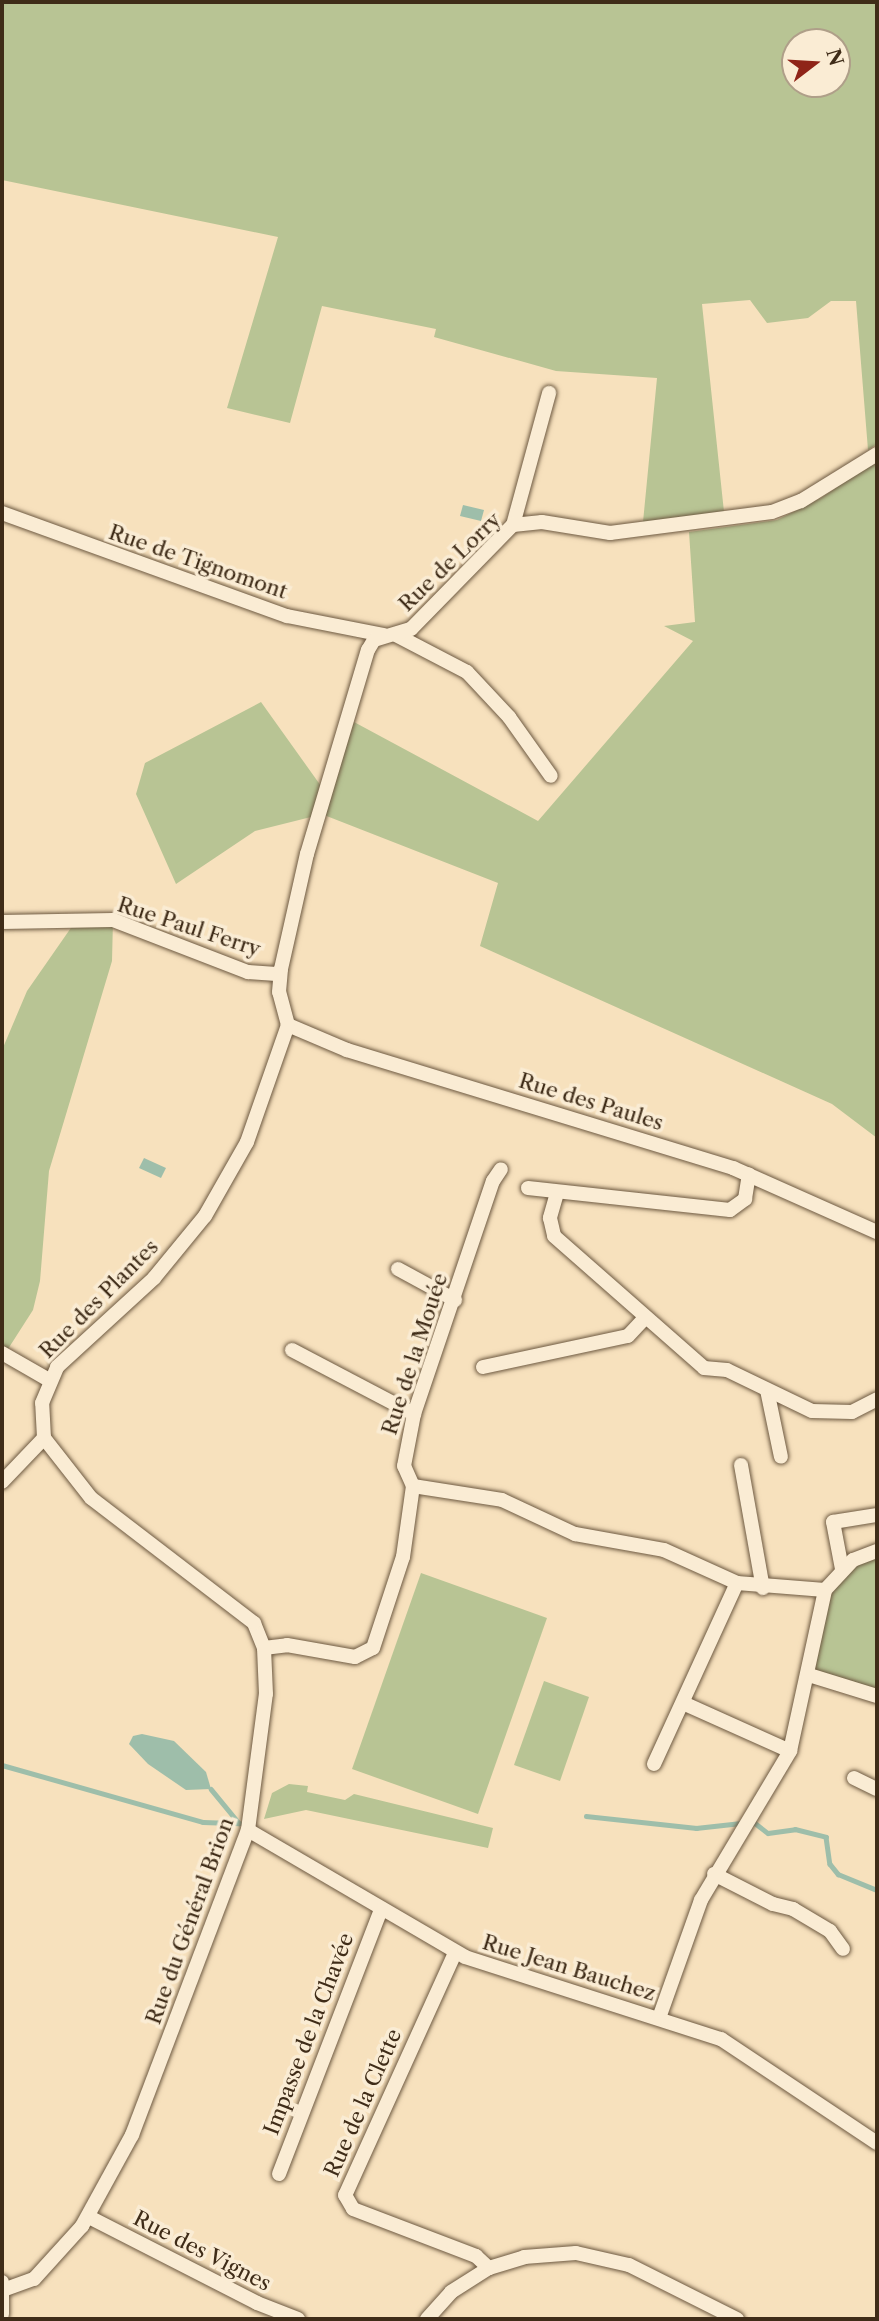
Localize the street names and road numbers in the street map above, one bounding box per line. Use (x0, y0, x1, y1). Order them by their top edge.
street label: Rue de Lorry (394, 507, 506, 617)
street label: Rue de Tignomont (105, 520, 291, 604)
street label: Rue Paul Ferry (114, 892, 264, 962)
street label: Rue des Paules (516, 1068, 666, 1136)
street label: Rue des Plantes (34, 1234, 164, 1364)
street label: Rue de la Mouée (377, 1270, 453, 1438)
street label: Rue du Général Brion (141, 1814, 239, 2028)
street label: Impasse de la Chavée (259, 1929, 359, 2139)
street label: Rue Jean Bauchez (479, 1930, 659, 2006)
street label: Rue de la Clette (319, 2025, 407, 2181)
street label: Rue des Vignes (129, 2205, 275, 2297)

